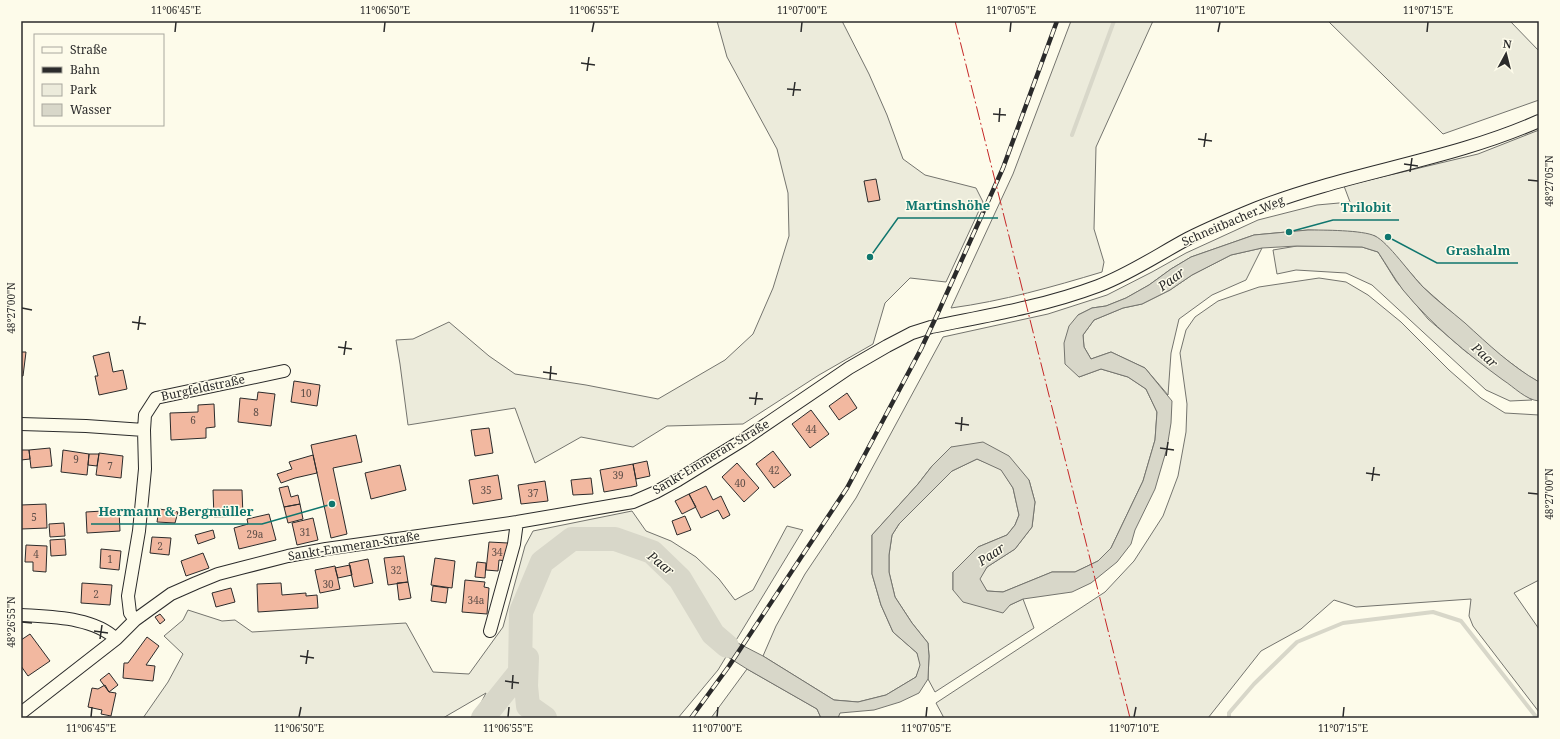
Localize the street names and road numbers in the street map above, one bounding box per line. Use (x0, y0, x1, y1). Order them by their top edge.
street label: Schneitbacher Weg (1179, 191, 1287, 250)
street label: Burgfeldstraße (159, 370, 246, 405)
street label: Sankt-Emmeran-Straße (649, 415, 772, 498)
street label: Sankt-Emmeran-Straße (287, 527, 421, 564)

